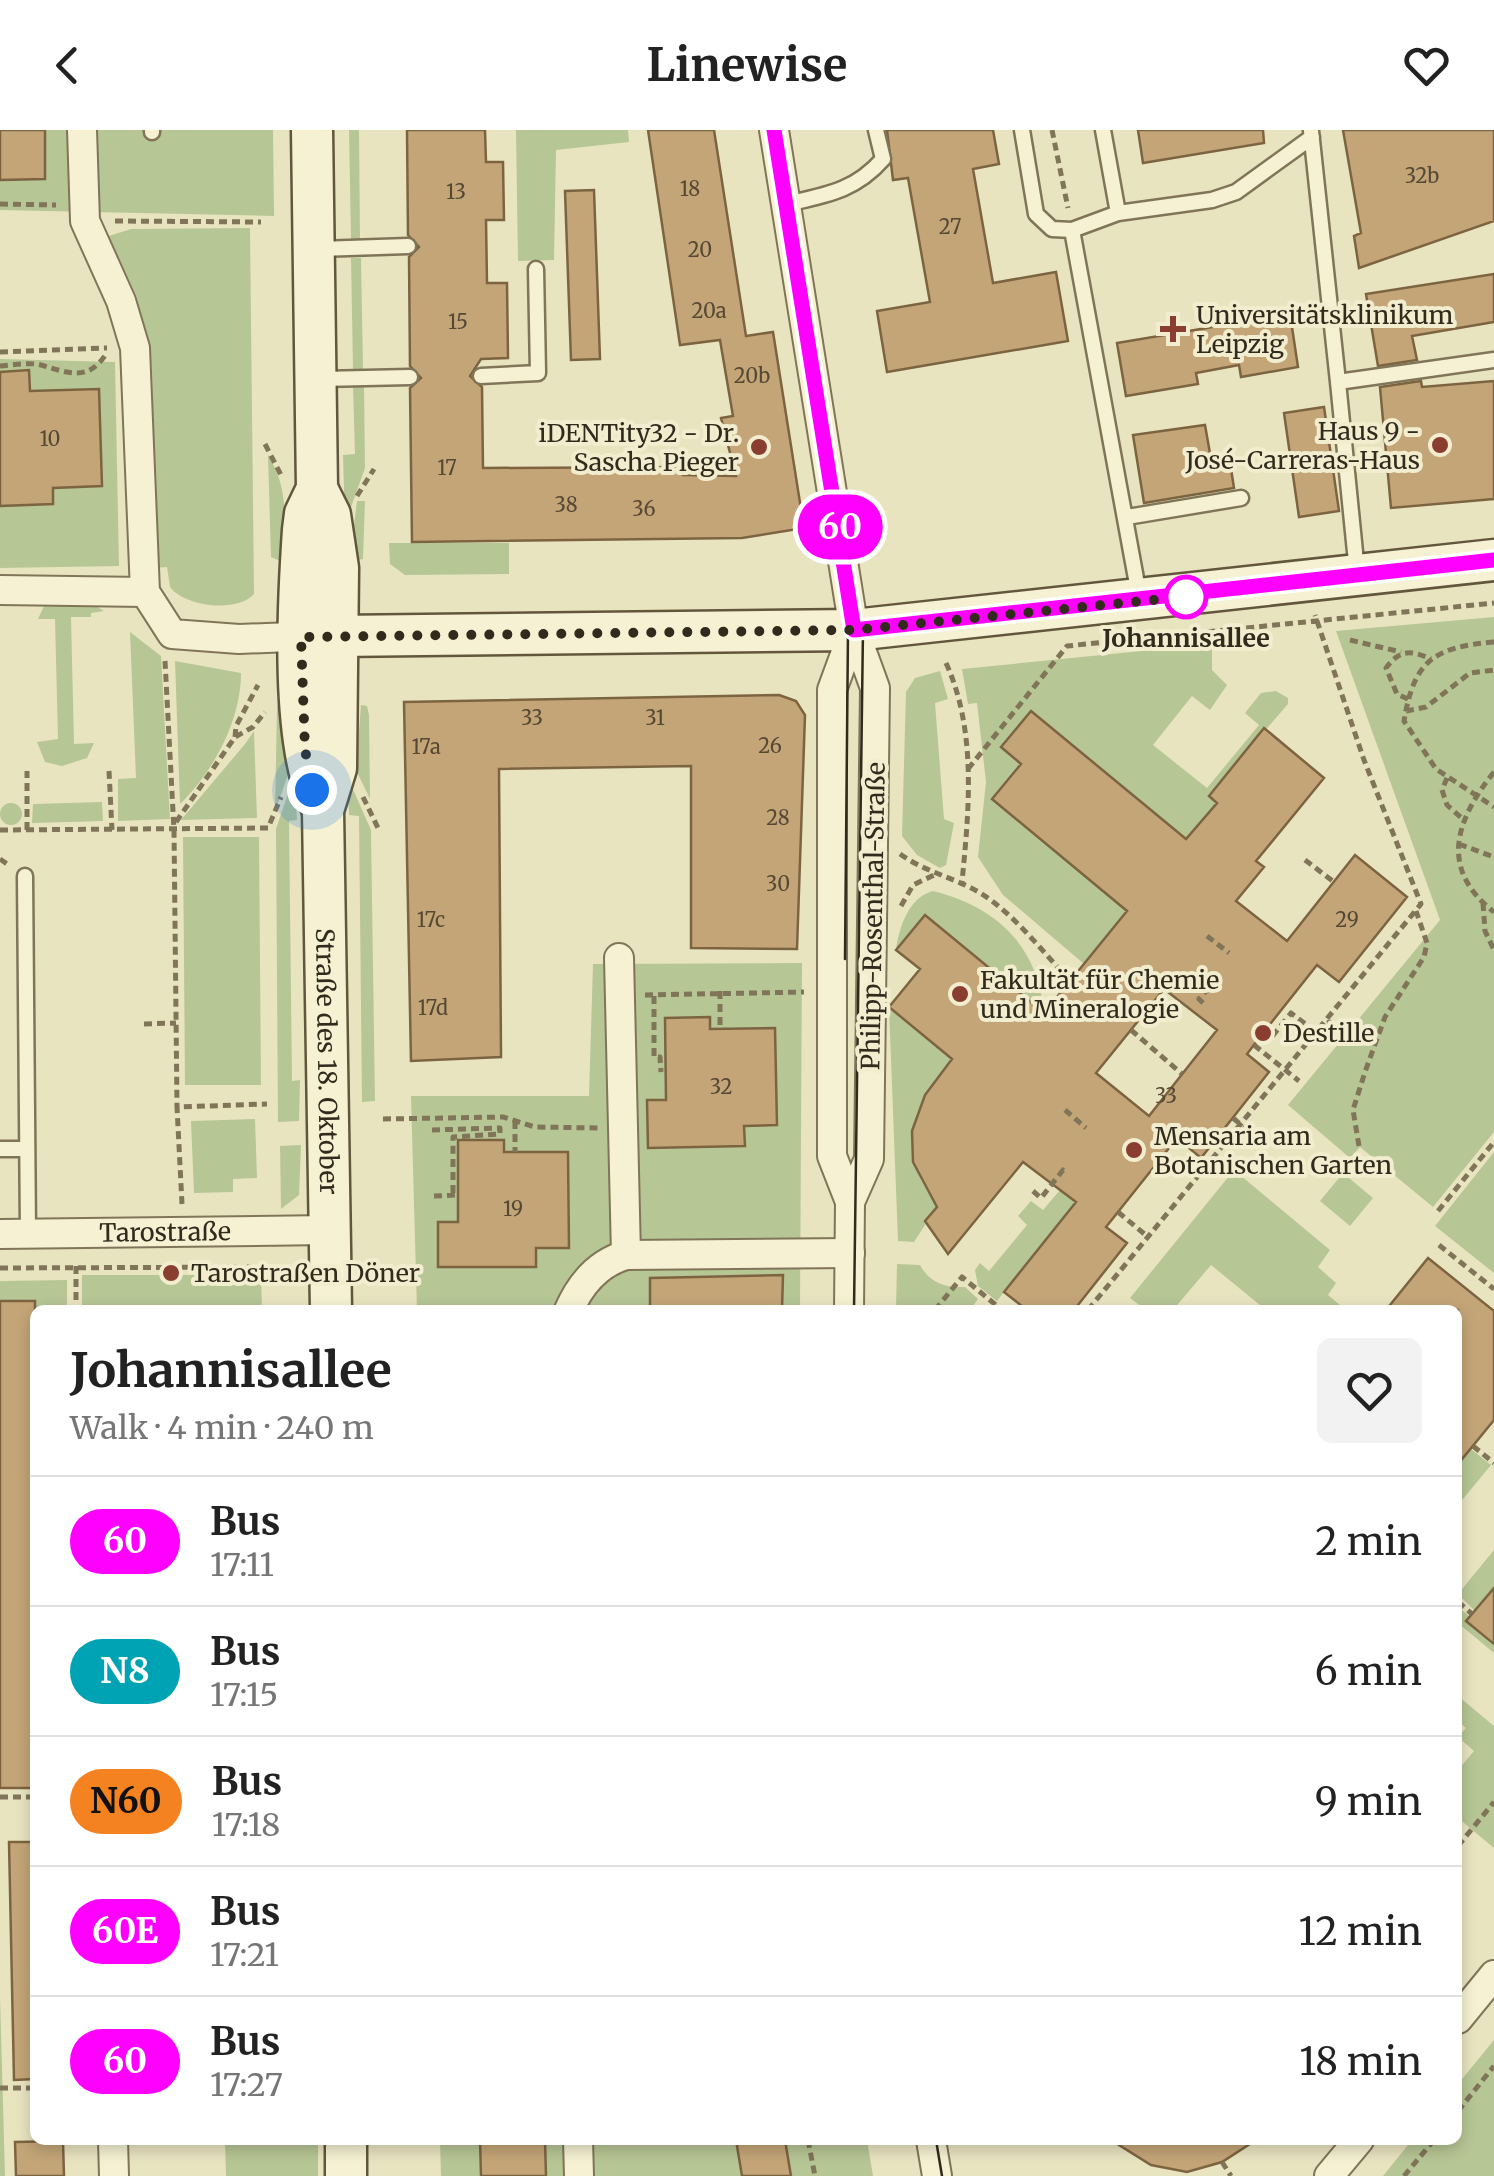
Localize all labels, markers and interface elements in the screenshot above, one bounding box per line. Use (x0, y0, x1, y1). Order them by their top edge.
text: Linewise (647, 37, 847, 93)
icon: back (40, 38, 95, 93)
icon: heart (1399, 38, 1454, 93)
house number: 32b (1405, 163, 1439, 188)
house number: 18 (680, 176, 700, 201)
house number: 13 (446, 179, 466, 204)
house number: 27 (939, 214, 961, 239)
house number: 20 (688, 237, 712, 262)
house number: 20a (691, 298, 727, 323)
place label: Universitätsklinikum Leipzig (1196, 299, 1454, 360)
house number: 15 (448, 309, 468, 334)
marker: Universitätsklinikum Leipzig (1160, 316, 1186, 342)
house number: 20b (734, 363, 770, 388)
place label: Haus 9 - José-Carreras-Haus (1184, 415, 1420, 476)
place label: iDENTity32 - Dr. Sascha Pieger (539, 417, 739, 478)
house number: 10 (39, 426, 61, 451)
marker: Haus 9 - José-Carreras-Haus (1429, 434, 1451, 456)
marker: iDENTity32 - Dr. Sascha Pieger (748, 436, 770, 458)
house number: 17 (437, 455, 457, 480)
house number: 38 (554, 492, 578, 517)
line badge: 60 (795, 494, 885, 560)
house number: 36 (632, 496, 656, 521)
text: 60 (818, 505, 862, 549)
marker: Johannisallee (1165, 576, 1207, 618)
place label: Johannisallee (1101, 622, 1270, 654)
house number: 33 (521, 705, 543, 730)
house number: 31 (645, 705, 665, 730)
house number: 26 (758, 733, 782, 758)
house number: 17a (411, 734, 441, 759)
street label: Philipp-Rosenthal-Straße (854, 762, 892, 1070)
your location (287, 765, 337, 815)
house number: 28 (766, 805, 790, 830)
house number: 30 (766, 871, 790, 896)
house number: 17c (417, 907, 445, 932)
house number: 29 (1335, 907, 1359, 932)
street label: Straße des 18. Oktober (309, 928, 345, 1195)
place label: Fakultät für Chemie und Mineralogie (980, 964, 1219, 1025)
marker: Fakultät für Chemie und Mineralogie (949, 983, 971, 1005)
house number: 17d (418, 995, 448, 1020)
place label: Destille (1283, 1017, 1374, 1049)
marker: Destille (1252, 1022, 1274, 1044)
house number: 32 (710, 1074, 732, 1099)
house number: 33 (1155, 1083, 1177, 1108)
place label: Mensaria am Botanischen Garten (1154, 1120, 1392, 1181)
marker: Mensaria am Botanischen Garten (1123, 1139, 1145, 1161)
house number: 19 (503, 1196, 523, 1221)
street label: Tarostraße (99, 1215, 231, 1249)
place label: Tarostraßen Döner (191, 1257, 420, 1289)
marker: Tarostraßen Döner (160, 1262, 182, 1284)
button: heart (1317, 1338, 1422, 1443)
text: Johannisallee (70, 1340, 392, 1400)
text: Walk · 4 min · 240 m (70, 1408, 374, 1448)
text: Bus (210, 1498, 280, 1545)
text: 2 min (1315, 1518, 1422, 1565)
text: 60 (103, 1519, 147, 1563)
text: 17:11 (210, 1545, 274, 1585)
text: Bus (210, 1628, 280, 1675)
text: 6 min (1315, 1648, 1422, 1695)
text: N8 (100, 1649, 150, 1693)
text: 17:15 (210, 1675, 278, 1715)
text: Bus (212, 1758, 282, 1805)
text: 9 min (1315, 1778, 1422, 1825)
text: N60 (90, 1779, 162, 1823)
text: 17:18 (212, 1805, 280, 1845)
text: Bus (210, 1888, 280, 1935)
text: 12 min (1299, 1908, 1422, 1955)
text: 60E (92, 1909, 158, 1953)
text: 17:21 (210, 1935, 279, 1975)
text: Bus (210, 2018, 280, 2065)
text: 18 min (1299, 2038, 1422, 2085)
text: 60 (103, 2039, 147, 2083)
text: 17:27 (210, 2065, 283, 2105)

